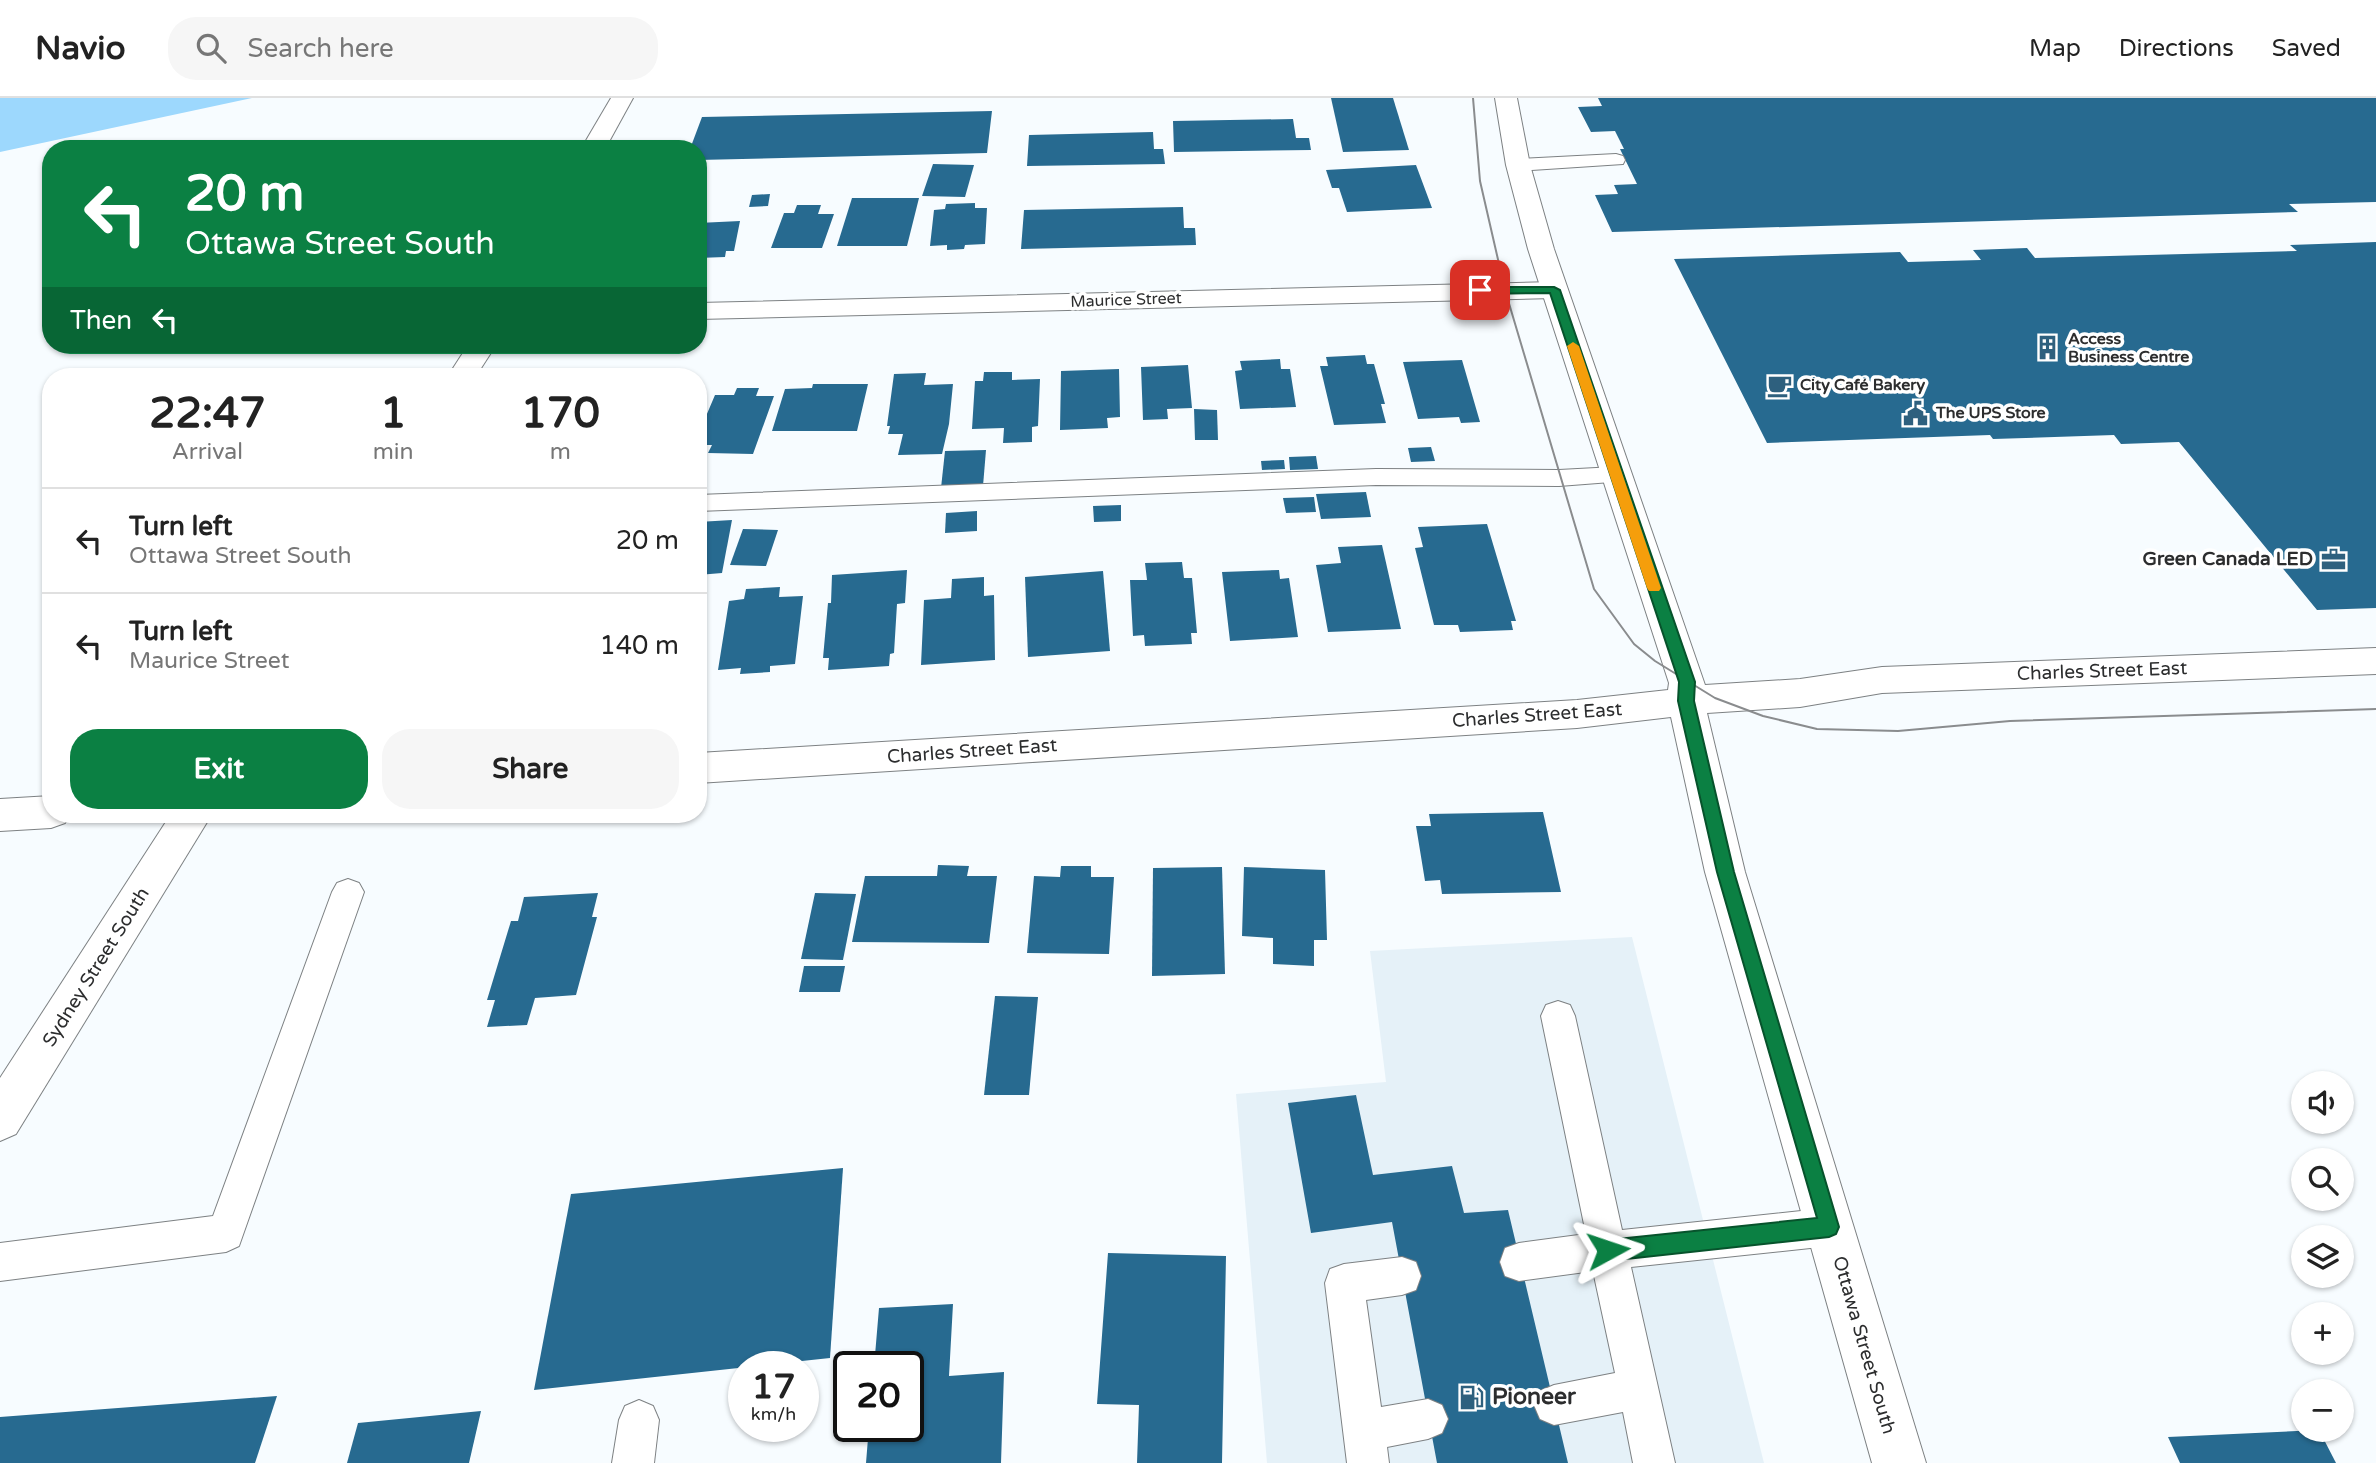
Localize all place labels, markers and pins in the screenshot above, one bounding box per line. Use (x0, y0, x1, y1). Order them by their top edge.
pin (1450, 260, 1510, 320)
place label: Access Business Centre (2068, 329, 2189, 367)
building icon: Access Business Centre (2034, 334, 2062, 362)
cafe icon: City Café Bakery (1766, 371, 1794, 399)
place label: City Café Bakery (1800, 375, 1925, 395)
public building icon: The UPS Store (1902, 399, 1930, 427)
place label: The UPS Store (1935, 403, 2046, 423)
office icon: Green Canada LED (2319, 545, 2347, 573)
place label: Green Canada LED (2143, 548, 2313, 570)
fuel station icon: Pioneer (1458, 1383, 1486, 1411)
place label: Pioneer (1492, 1383, 1577, 1411)

